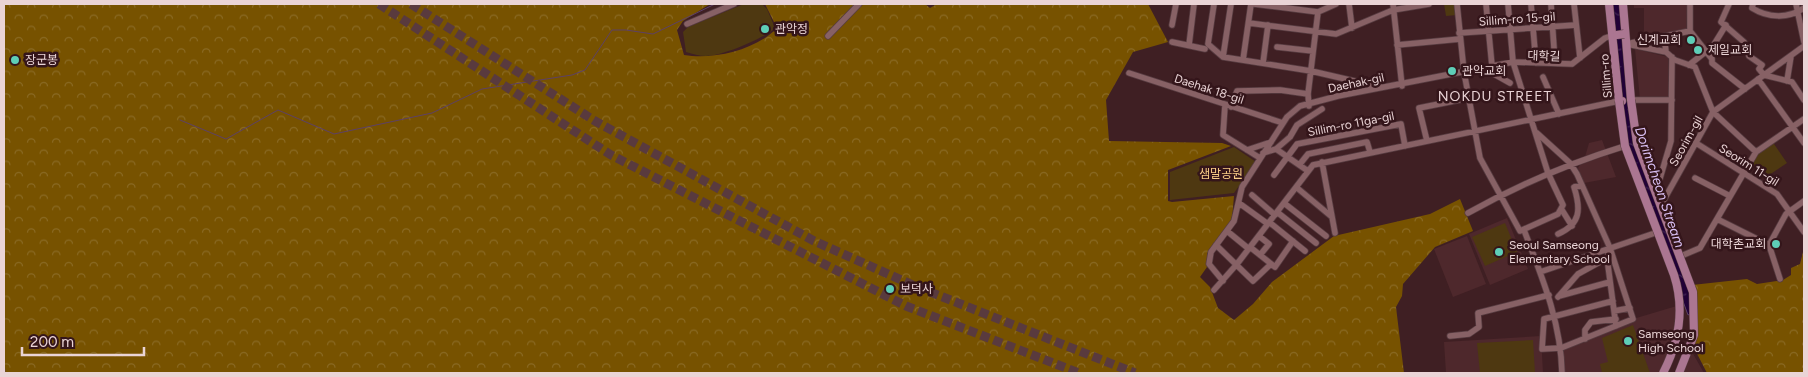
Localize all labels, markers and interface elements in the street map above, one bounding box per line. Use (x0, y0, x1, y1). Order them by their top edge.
street label: Sillim-ro 15-gil (1478, 9, 1556, 29)
place label: 관악정 (775, 22, 808, 36)
marker: 관악정 (759, 23, 771, 35)
place label: 신계교회 (1637, 33, 1681, 47)
marker: 신계교회 (1685, 34, 1697, 46)
place label: 제일교회 (1708, 43, 1752, 57)
marker: 제일교회 (1692, 44, 1704, 56)
street label: 대학길 (1527, 48, 1561, 64)
place label: 장군봉 (25, 53, 58, 67)
street label: Sillim-ro (1597, 53, 1615, 99)
marker: 장군봉 (9, 54, 21, 66)
place label: 관악교회 (1462, 64, 1506, 78)
marker: 관악교회 (1446, 65, 1458, 77)
street label: Daehak-gil (1327, 70, 1385, 96)
street label: Daehak 18-gil (1172, 71, 1246, 107)
district label: NOKDU STREET (1438, 88, 1552, 105)
street label: Sillim-ro 11ga-gil (1306, 109, 1396, 139)
street label: Seorim-gil (1666, 113, 1706, 169)
water label: Dorimcheon Stream (1631, 124, 1688, 250)
street label: Seorim 11-gil (1716, 141, 1782, 189)
park label: 샘말공원 (1199, 167, 1243, 181)
place label: 대학촌교회 (1711, 237, 1766, 251)
place label: Seoul Samseong Elementary School (1509, 238, 1610, 266)
marker: 대학촌교회 (1770, 238, 1782, 250)
marker: Seoul Samseong Elementary School (1493, 246, 1505, 258)
place label: 보덕사 (900, 282, 933, 296)
marker: 보덕사 (884, 283, 896, 295)
scale bar (22, 324, 145, 356)
place label: Samseong High School (1638, 327, 1704, 355)
text: 200 m (30, 333, 74, 351)
marker: Samseong High School (1622, 335, 1634, 347)

